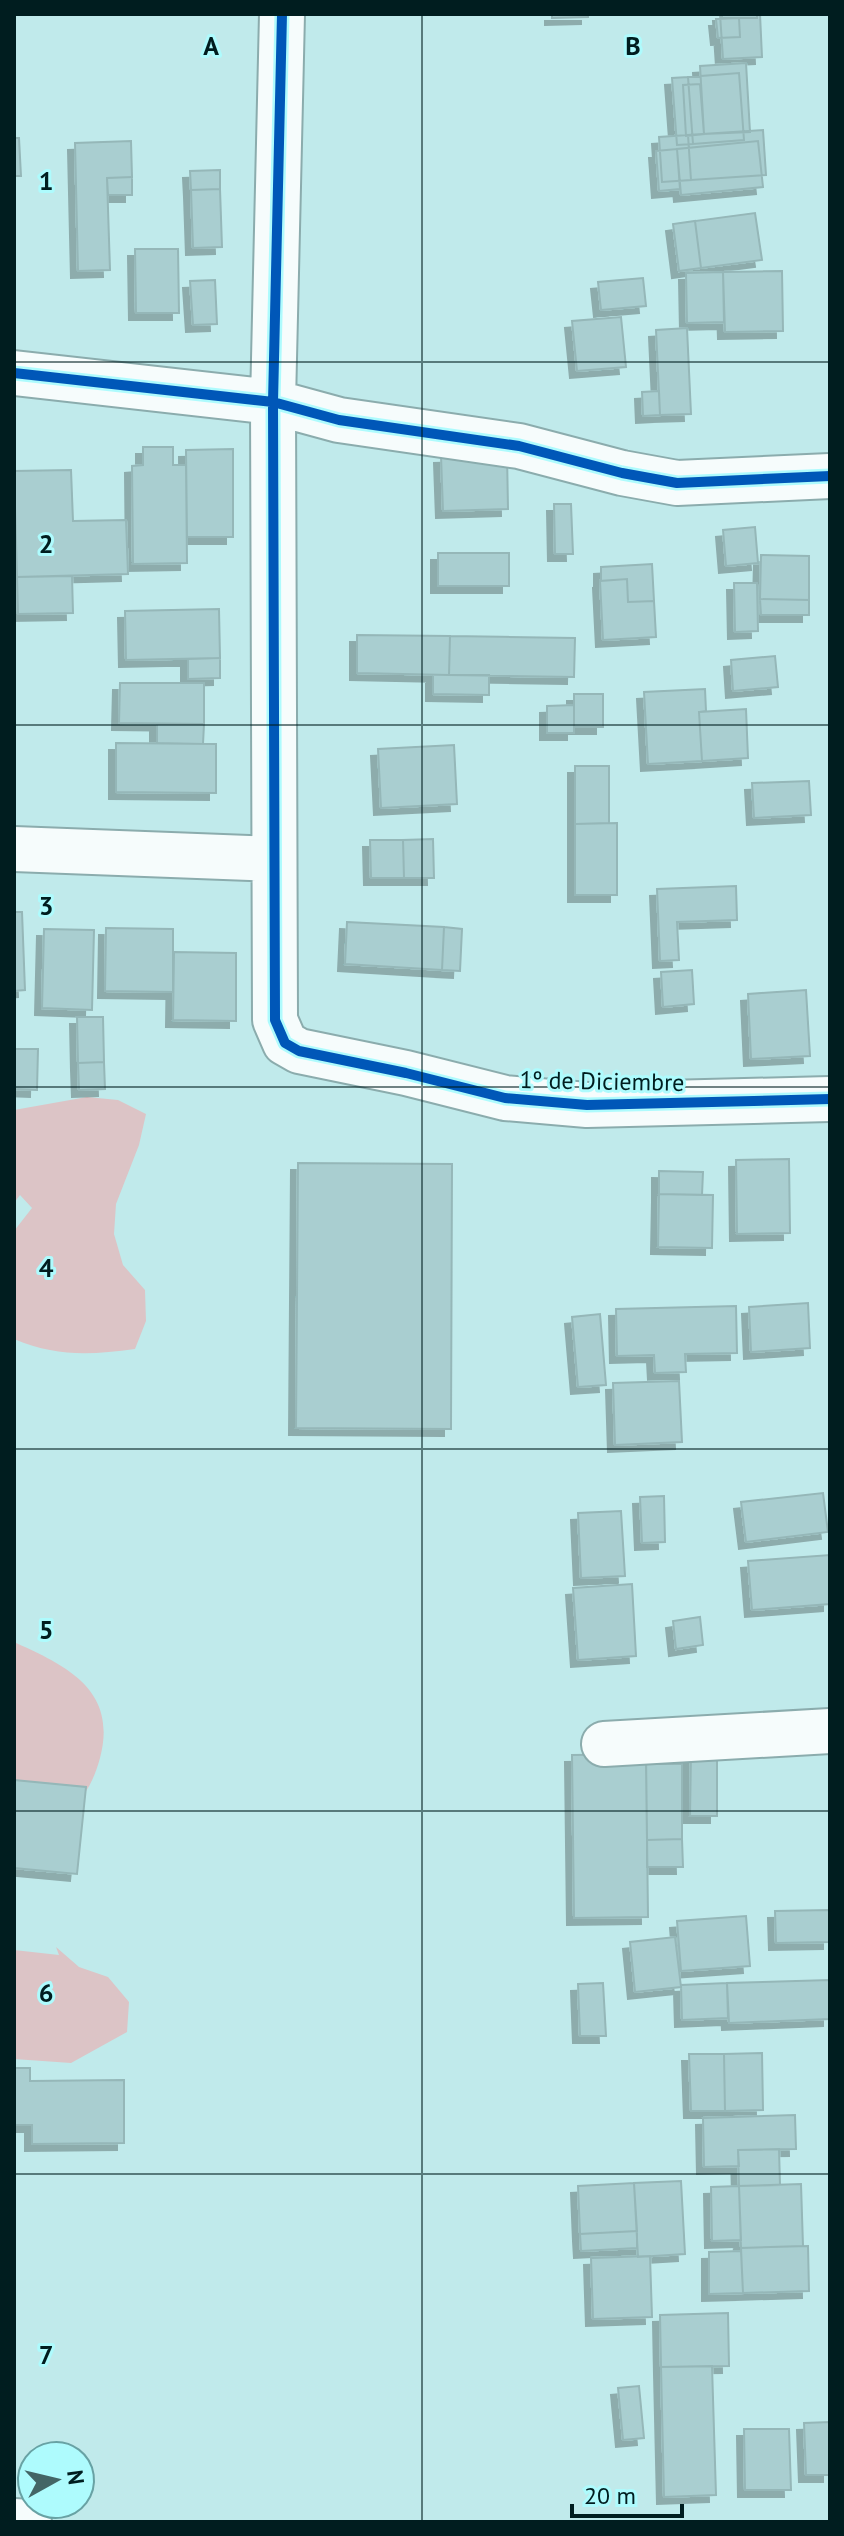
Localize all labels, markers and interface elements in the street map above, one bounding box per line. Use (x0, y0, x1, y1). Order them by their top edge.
text: A (203, 29, 219, 62)
text: B (625, 29, 641, 62)
text: 1 (39, 164, 53, 197)
text: 2 (39, 527, 53, 560)
text: 3 (39, 889, 53, 922)
street label: 1º de Diciembre (519, 1064, 685, 1098)
text: 4 (39, 1251, 54, 1284)
text: 5 (39, 1613, 53, 1646)
text: 6 (39, 1976, 53, 2009)
text: 7 (39, 2338, 53, 2371)
north arrow (16, 2440, 96, 2520)
text: N (61, 2468, 91, 2486)
scale bar (572, 2468, 682, 2518)
text: 20 m (584, 2480, 636, 2511)

